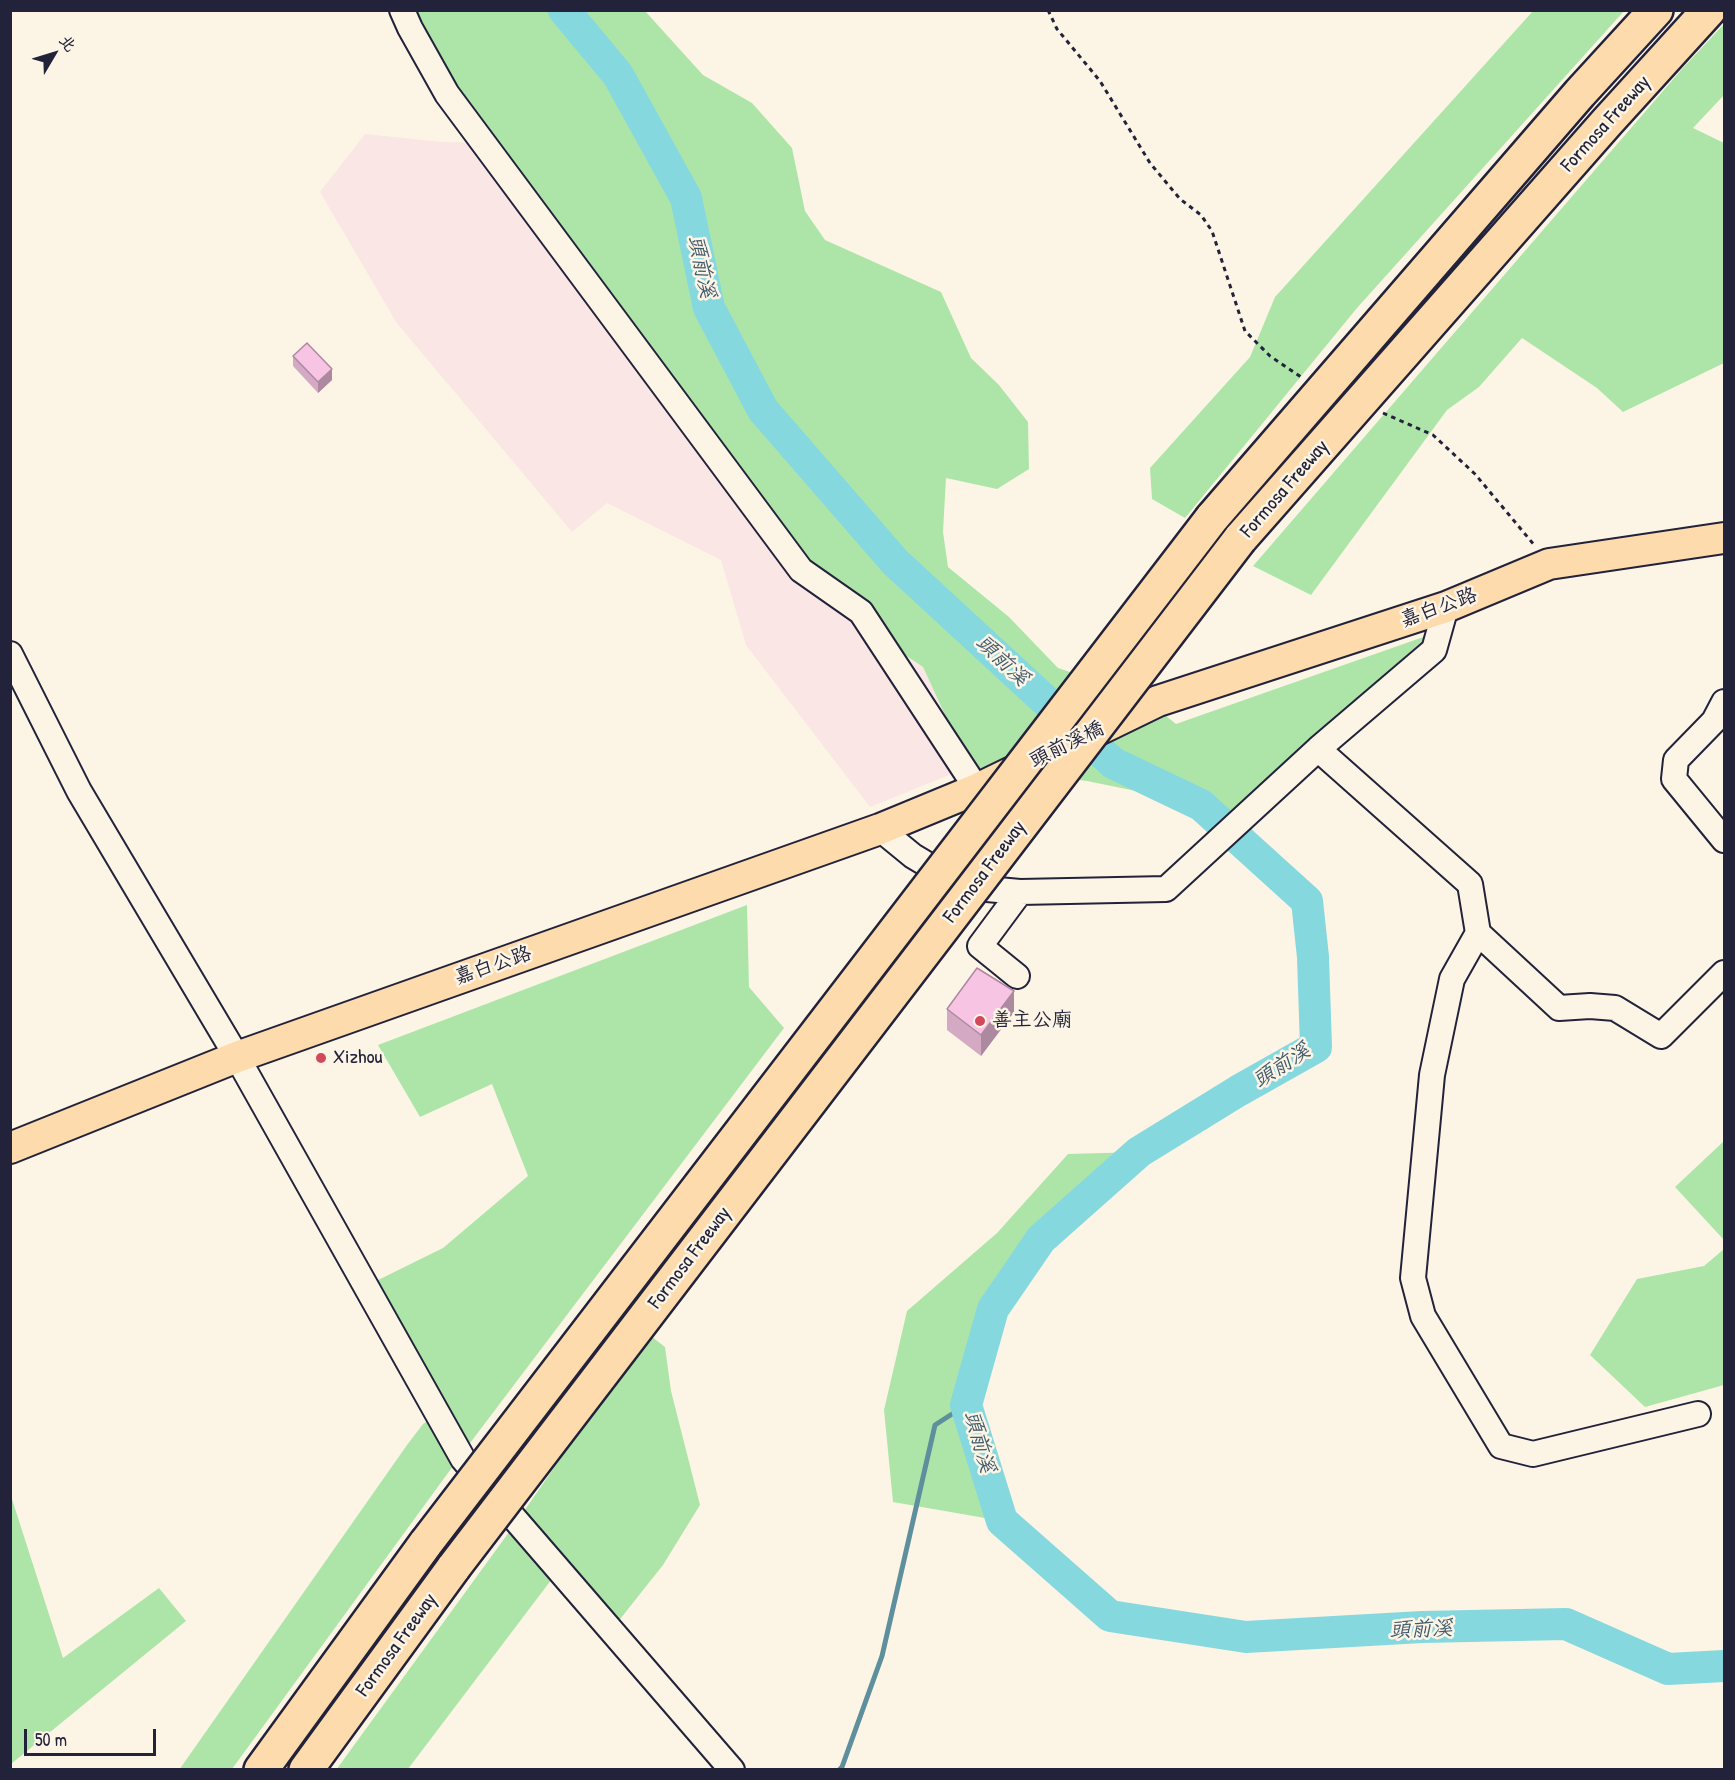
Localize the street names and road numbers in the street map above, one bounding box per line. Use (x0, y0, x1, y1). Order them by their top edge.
street label: Formosa Freeway (1556, 71, 1656, 177)
street label: Formosa Freeway (1236, 435, 1334, 543)
street label: 嘉白公路 (1397, 583, 1481, 633)
street label: 頭前溪橋 (1026, 717, 1108, 773)
street label: Formosa Freeway (939, 816, 1031, 928)
street label: 嘉白公路 (451, 942, 535, 990)
street label: Formosa Freeway (644, 1202, 736, 1314)
street label: Formosa Freeway (352, 1589, 442, 1701)

